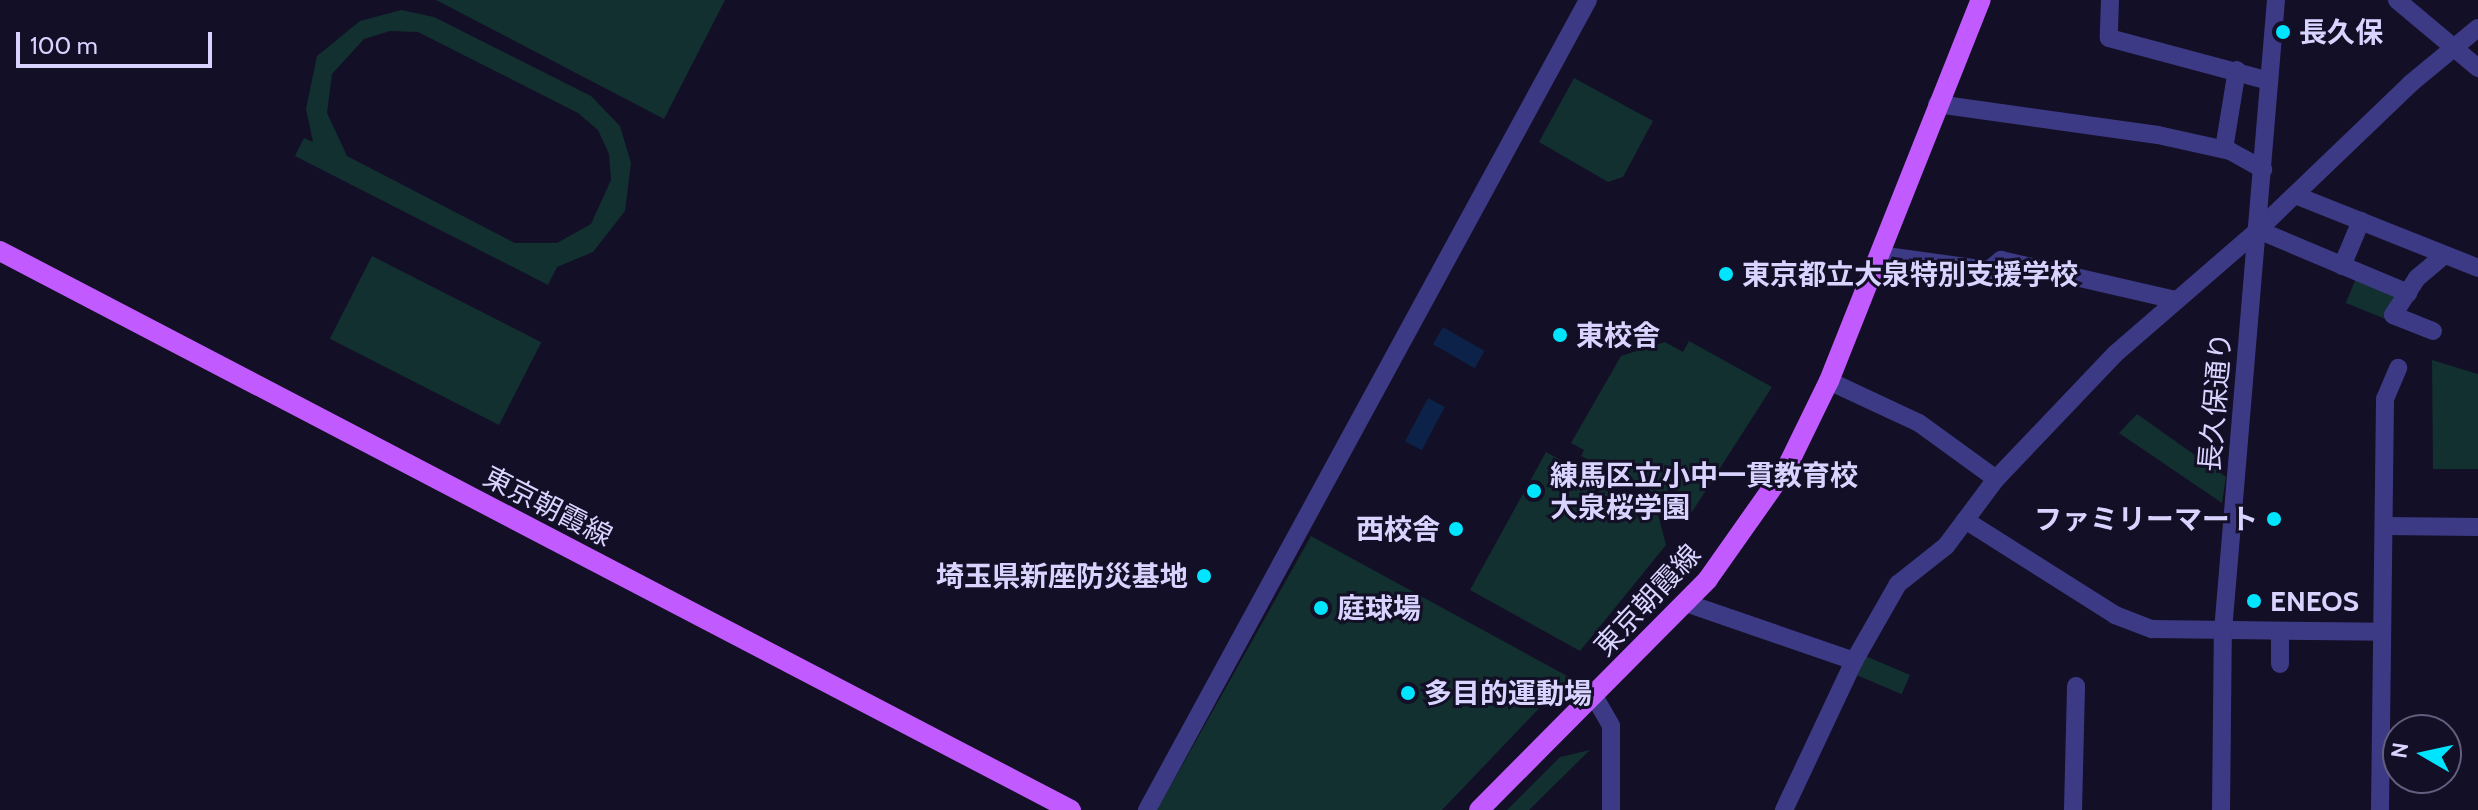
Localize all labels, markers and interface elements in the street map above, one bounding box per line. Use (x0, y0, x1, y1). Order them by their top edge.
place label: 長久保 (2299, 15, 2383, 49)
scale bar (20, 16, 216, 66)
marker: 長久保 (2274, 23, 2292, 41)
text: 100 m (30, 31, 98, 60)
place label: 東京都立大泉特別支援学校 (1742, 257, 2078, 291)
marker: 東京都立大泉特別支援学校 (1717, 265, 1735, 283)
place label: 東校舎 (1576, 318, 1660, 352)
marker: 東校舎 (1551, 326, 1569, 344)
street label: 長久保通り (2192, 331, 2238, 473)
place label: 練馬区立小中一貫教育校 大泉桜学園 (1550, 458, 1858, 524)
street label: 東京朝霞線 (478, 459, 618, 553)
marker: 練馬区立小中一貫教育校 大泉桜学園 (1525, 482, 1543, 500)
place label: ファミリーマート (2034, 502, 2258, 536)
marker: ファミリーマート (2265, 510, 2283, 528)
place label: 西校舎 (1356, 512, 1440, 546)
marker: 西校舎 (1447, 520, 1465, 538)
street label: 東京朝霞線 (1587, 537, 1707, 663)
place label: 埼玉県新座防災基地 (936, 559, 1188, 593)
marker: 埼玉県新座防災基地 (1195, 567, 1213, 585)
place label: ENEOS (2270, 584, 2359, 618)
place label: 庭球場 (1337, 591, 1421, 625)
marker: ENEOS (2245, 592, 2263, 610)
marker: 庭球場 (1312, 599, 1330, 617)
place label: 多目的運動場 (1424, 676, 1592, 710)
marker: 多目的運動場 (1399, 684, 1417, 702)
north arrow (2382, 714, 2462, 794)
text: N (2385, 741, 2414, 760)

